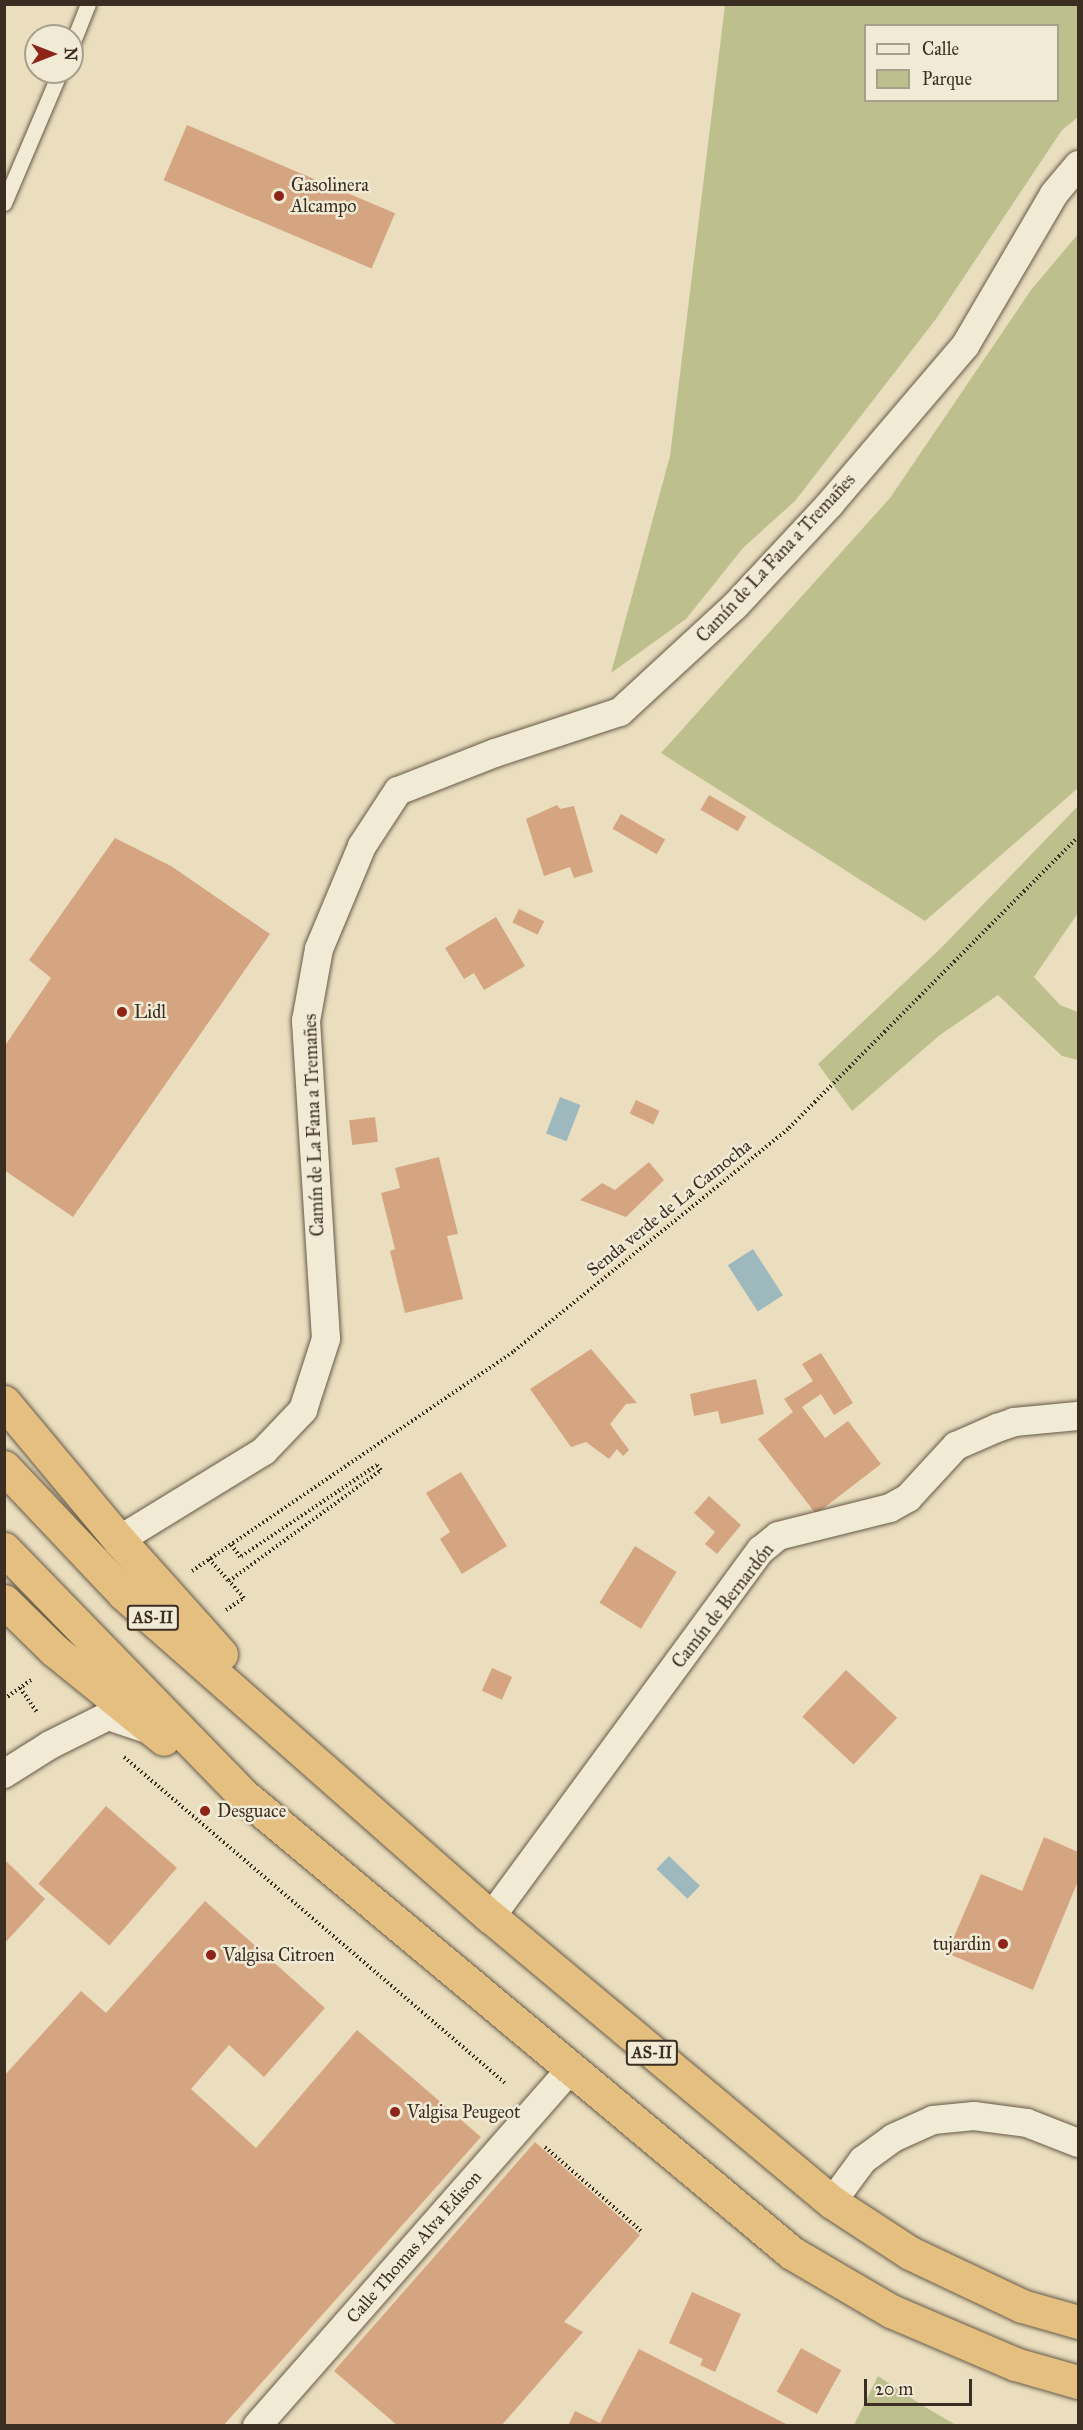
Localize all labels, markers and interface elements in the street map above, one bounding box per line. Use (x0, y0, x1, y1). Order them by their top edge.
north arrow (24, 24, 84, 84)
legend (864, 24, 1059, 102)
text: Calle (922, 38, 959, 60)
text: N (61, 47, 80, 61)
text: Parque (922, 68, 972, 90)
place label: Gasolinera Alcampo (291, 175, 369, 218)
marker: Gasolinera Alcampo (272, 189, 286, 203)
street label: Camín de La Fana a Tremañes (692, 469, 860, 647)
place label: Lidl (134, 1001, 166, 1023)
marker: Lidl (115, 1005, 129, 1019)
street label: Camín de La Fana a Tremañes (299, 1013, 329, 1237)
street label: Senda verde de La Camocha (582, 1135, 756, 1281)
street label: Camín de Bernardón (668, 1539, 778, 1673)
road number: AS-II (126, 1605, 180, 1631)
place label: Desguace (217, 1800, 286, 1822)
marker: Desguace (198, 1804, 212, 1818)
place label: tujardin (933, 1933, 991, 1955)
marker: tujardin (996, 1937, 1010, 1951)
place label: Valgisa Citroen (223, 1944, 335, 1966)
marker: Valgisa Citroen (204, 1948, 218, 1962)
road number: AS-II (625, 2040, 679, 2066)
place label: Valgisa Peugeot (407, 2101, 520, 2123)
marker: Valgisa Peugeot (388, 2105, 402, 2119)
street label: Calle Thomas Alva Edison (342, 2166, 486, 2328)
scale bar (867, 2367, 975, 2405)
text: 20 m (875, 2378, 913, 2400)

